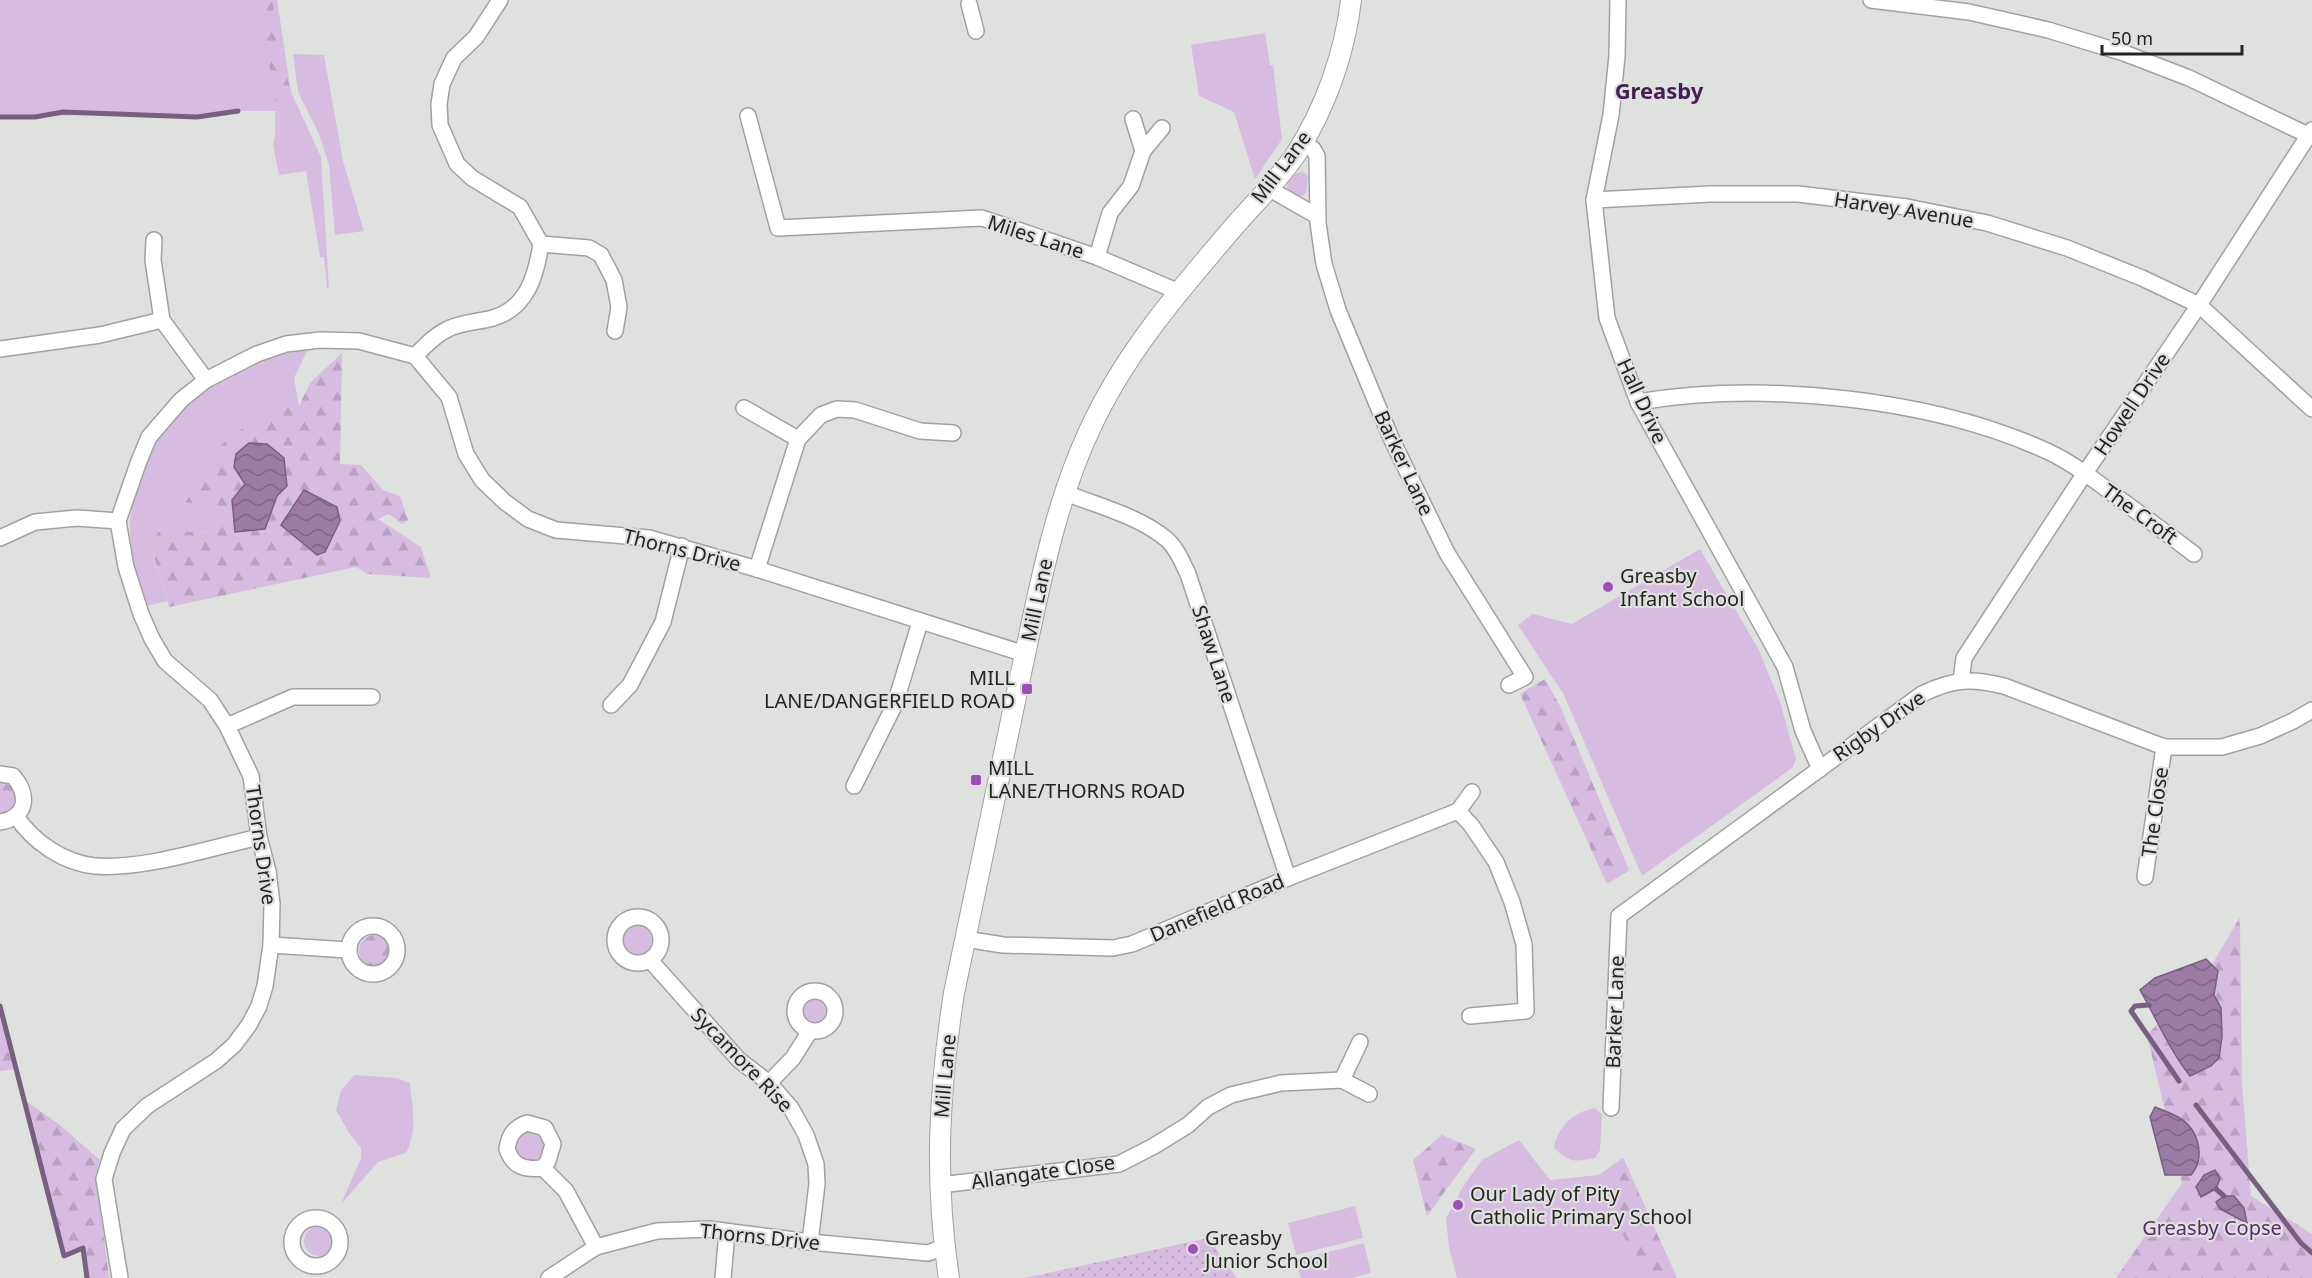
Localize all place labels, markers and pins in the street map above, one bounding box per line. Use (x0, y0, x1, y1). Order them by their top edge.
place label: Greasby Infant School (1620, 562, 1744, 612)
marker: Greasby Infant School (1601, 580, 1615, 594)
place label: MILL LANE/DANGERFIELD ROAD (764, 664, 1015, 714)
marker: MILL LANE/DANGERFIELD ROAD (1020, 682, 1034, 696)
place label: MILL LANE/THORNS ROAD (988, 754, 1185, 804)
marker: MILL LANE/THORNS ROAD (969, 773, 983, 787)
place label: Our Lady of Pity Catholic Primary School (1470, 1180, 1692, 1230)
marker: Our Lady of Pity Catholic Primary School (1451, 1198, 1465, 1212)
place label: Greasby Junior School (1203, 1224, 1328, 1274)
marker: Greasby Junior School (1186, 1242, 1200, 1256)

